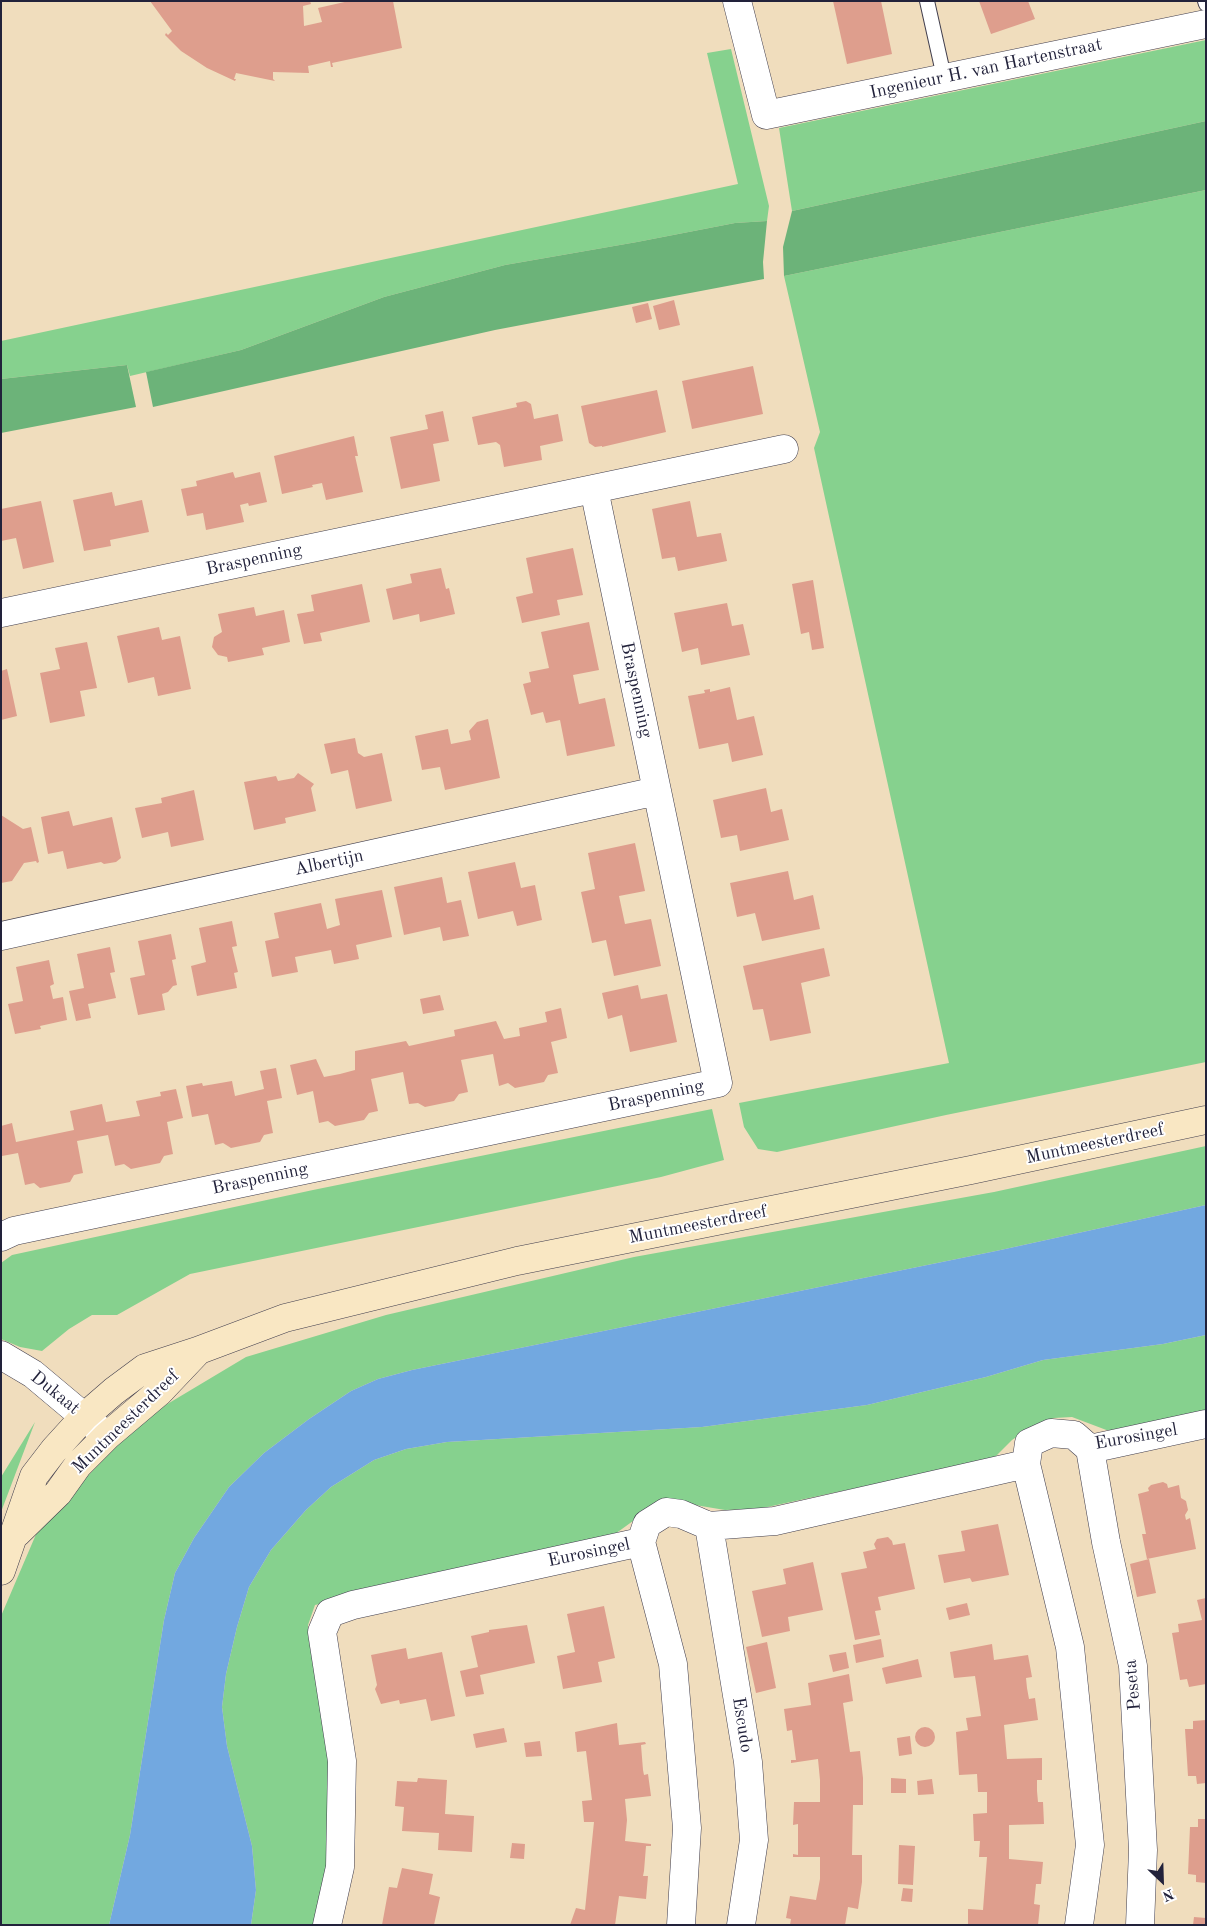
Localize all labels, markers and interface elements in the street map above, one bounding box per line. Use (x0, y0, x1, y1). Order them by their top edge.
street label: Ingenieur H. van Hartenstraat (868, 34, 1104, 104)
street label: Braspenning (204, 539, 304, 581)
street label: Braspenning (615, 640, 657, 740)
street label: Albertijn (292, 845, 366, 881)
street label: Braspenning (606, 1075, 706, 1117)
street label: Muntmeesterdreef (1024, 1119, 1166, 1169)
street label: Braspenning (210, 1158, 310, 1200)
street label: Muntmeesterdreef (627, 1201, 769, 1249)
street label: Muntmeesterdreef (68, 1365, 184, 1479)
street label: Dukaat (26, 1367, 84, 1419)
street label: Eurosingel (1093, 1419, 1179, 1455)
street label: Eurosingel (546, 1534, 632, 1572)
street label: Peseta (1120, 1659, 1146, 1711)
street label: Escudo (727, 1696, 757, 1754)
north arrow (1137, 1856, 1187, 1906)
text: N (1160, 1886, 1176, 1903)

